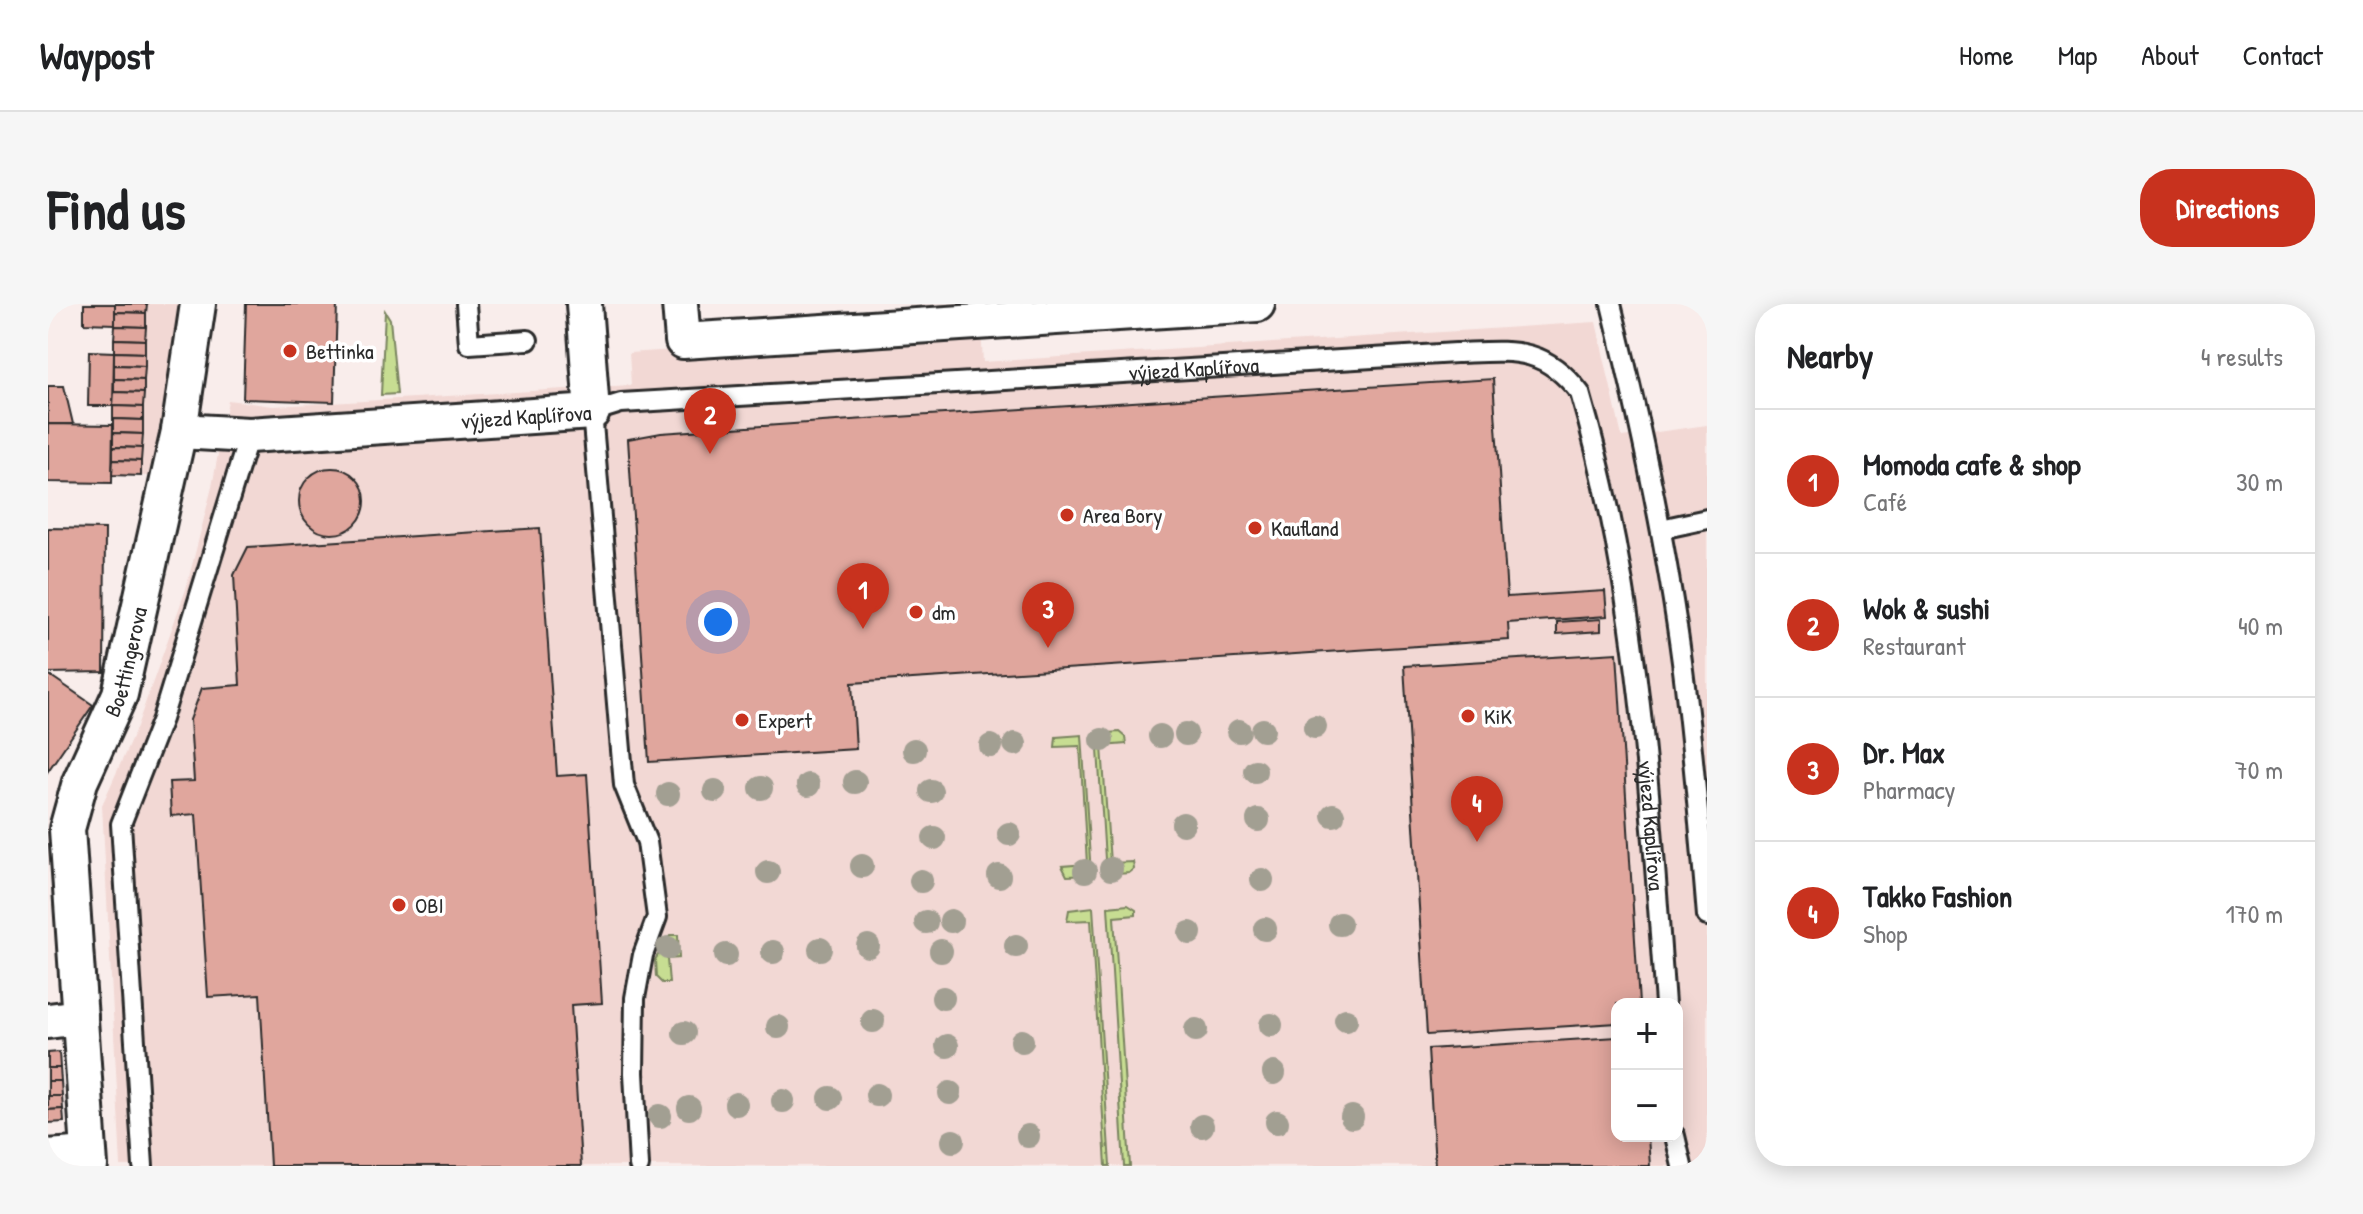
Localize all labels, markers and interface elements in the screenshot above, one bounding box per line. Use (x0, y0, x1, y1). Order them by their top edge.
text: Waypost (40, 29, 154, 81)
text: Home (1959, 36, 2014, 74)
text: Map (2058, 36, 2097, 74)
text: About (2141, 36, 2199, 74)
text: Contact (2243, 36, 2323, 74)
button: Directions (2140, 169, 2315, 247)
text: Find us (48, 171, 186, 246)
text: Nearby (1787, 333, 1873, 379)
place label: Bettinka (306, 336, 374, 366)
text: 4 results (2201, 339, 2283, 374)
marker: Bettinka (281, 342, 299, 360)
street label: výjezd Kaplířova (1128, 350, 1260, 388)
pin: 2 (684, 388, 736, 454)
street label: výjezd Kaplířova (460, 397, 593, 436)
text: Momoda cafe & shop (1863, 444, 2081, 484)
text: 1 (1808, 464, 1818, 499)
text: 30 m (2236, 464, 2283, 499)
text: Café (1863, 484, 1907, 519)
place label: Area Bory (1083, 500, 1162, 530)
marker: Area Bory (1058, 506, 1076, 524)
place label: Kaufland (1271, 513, 1339, 543)
marker: Kaufland (1246, 519, 1264, 537)
pin: 1 (837, 563, 889, 629)
pin: 3 (1022, 582, 1074, 648)
text: Wok & sushi (1863, 588, 1990, 628)
place label: dm (932, 597, 956, 627)
your location (698, 602, 738, 642)
marker: dm (907, 603, 925, 621)
street label: Boettingerova (97, 604, 154, 721)
text: 2 (1807, 608, 1819, 643)
text: 40 m (2238, 608, 2283, 643)
text: Restaurant (1863, 628, 1966, 663)
place label: KiK (1484, 701, 1512, 731)
place label: Expert (758, 705, 812, 735)
marker: KiK (1459, 707, 1477, 725)
marker: Expert (733, 711, 751, 729)
text: Dr. Max (1863, 732, 1945, 772)
text: 3 (1807, 752, 1819, 787)
text: 70 m (2235, 752, 2283, 787)
street label: výjezd Kaplířova (1631, 759, 1672, 892)
text: Pharmacy (1863, 772, 1956, 807)
pin: 4 (1451, 776, 1503, 842)
text: Takko Fashion (1863, 876, 2012, 916)
place label: OBI (415, 890, 444, 920)
marker: OBI (390, 896, 408, 914)
text: 4 (1808, 896, 1818, 931)
text: 170 m (2225, 896, 2283, 931)
text: Shop (1863, 916, 1907, 951)
map controls (1611, 998, 1683, 1142)
button: + (1611, 998, 1683, 1070)
button: − (1611, 1070, 1683, 1142)

